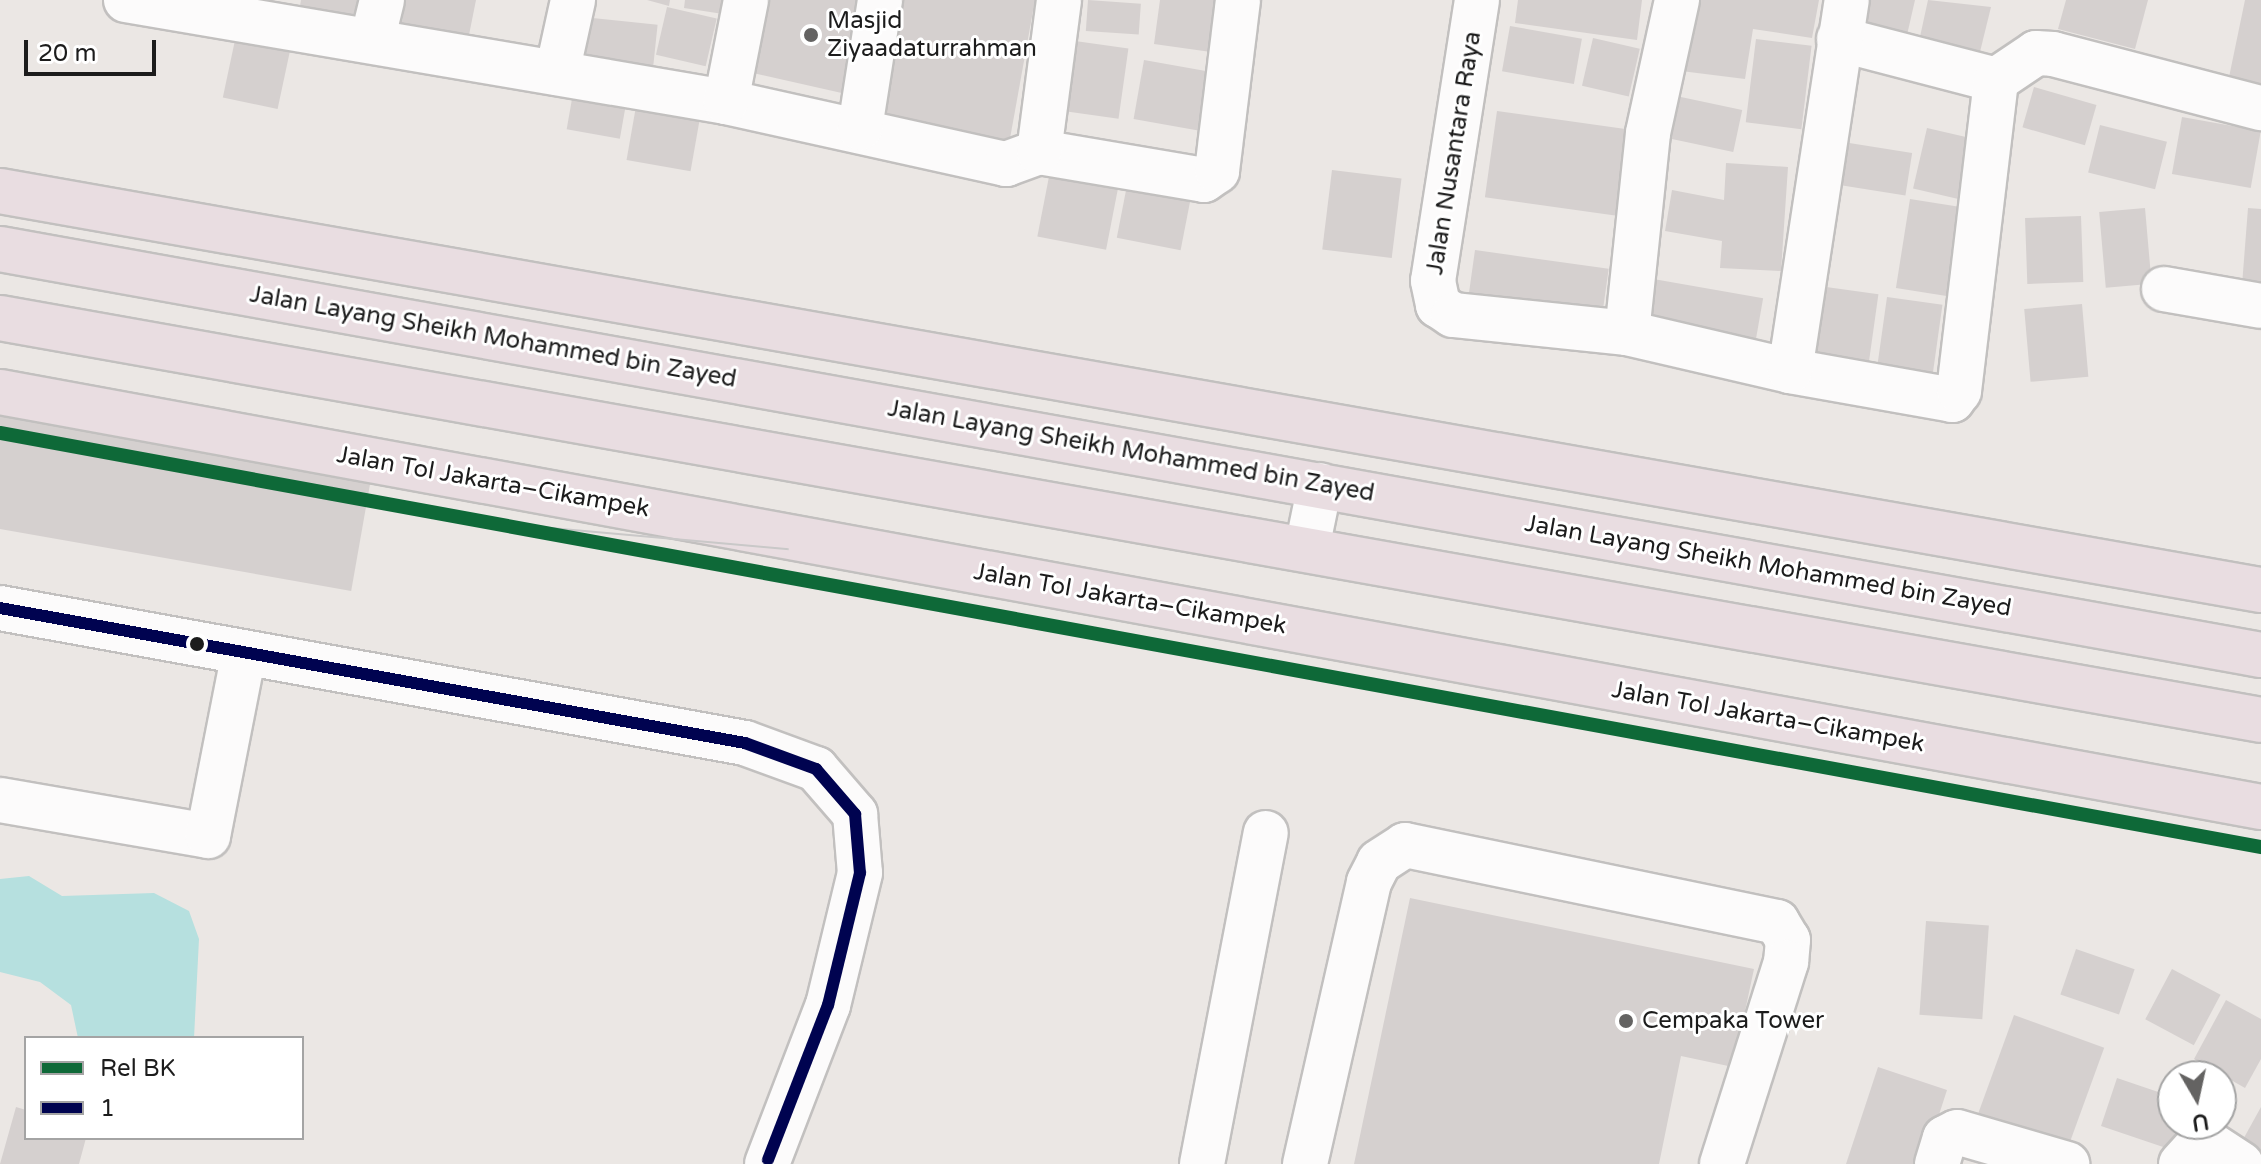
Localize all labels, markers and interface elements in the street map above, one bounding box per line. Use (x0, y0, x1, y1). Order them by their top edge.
place label: Masjid Ziyaadaturrahman (827, 7, 1037, 63)
scale bar (28, 24, 160, 74)
marker: Masjid Ziyaadaturrahman (802, 26, 820, 44)
street label: Jalan Nusantara Raya (1421, 29, 1487, 277)
text: 20 m (38, 39, 96, 68)
street label: Jalan Layang Sheikh Mohammed bin Zayed (247, 280, 739, 394)
street label: Jalan Layang Sheikh Mohammed bin Zayed (885, 394, 1377, 508)
street label: Jalan Tol Jakarta–Cikampek (334, 440, 652, 524)
street label: Jalan Layang Sheikh Mohammed bin Zayed (1522, 509, 2014, 623)
street label: Jalan Tol Jakarta–Cikampek (971, 557, 1289, 641)
unlabelled marker (189, 636, 205, 652)
street label: Jalan Tol Jakarta–Cikampek (1609, 675, 1927, 759)
place label: Cempaka Tower (1642, 1007, 1824, 1035)
marker: Cempaka Tower (1617, 1012, 1635, 1030)
legend (24, 1036, 304, 1140)
text: Rel BK (100, 1054, 176, 1083)
north arrow (2157, 1060, 2237, 1140)
text: 1 (100, 1094, 115, 1123)
text: U (2190, 1108, 2211, 1136)

